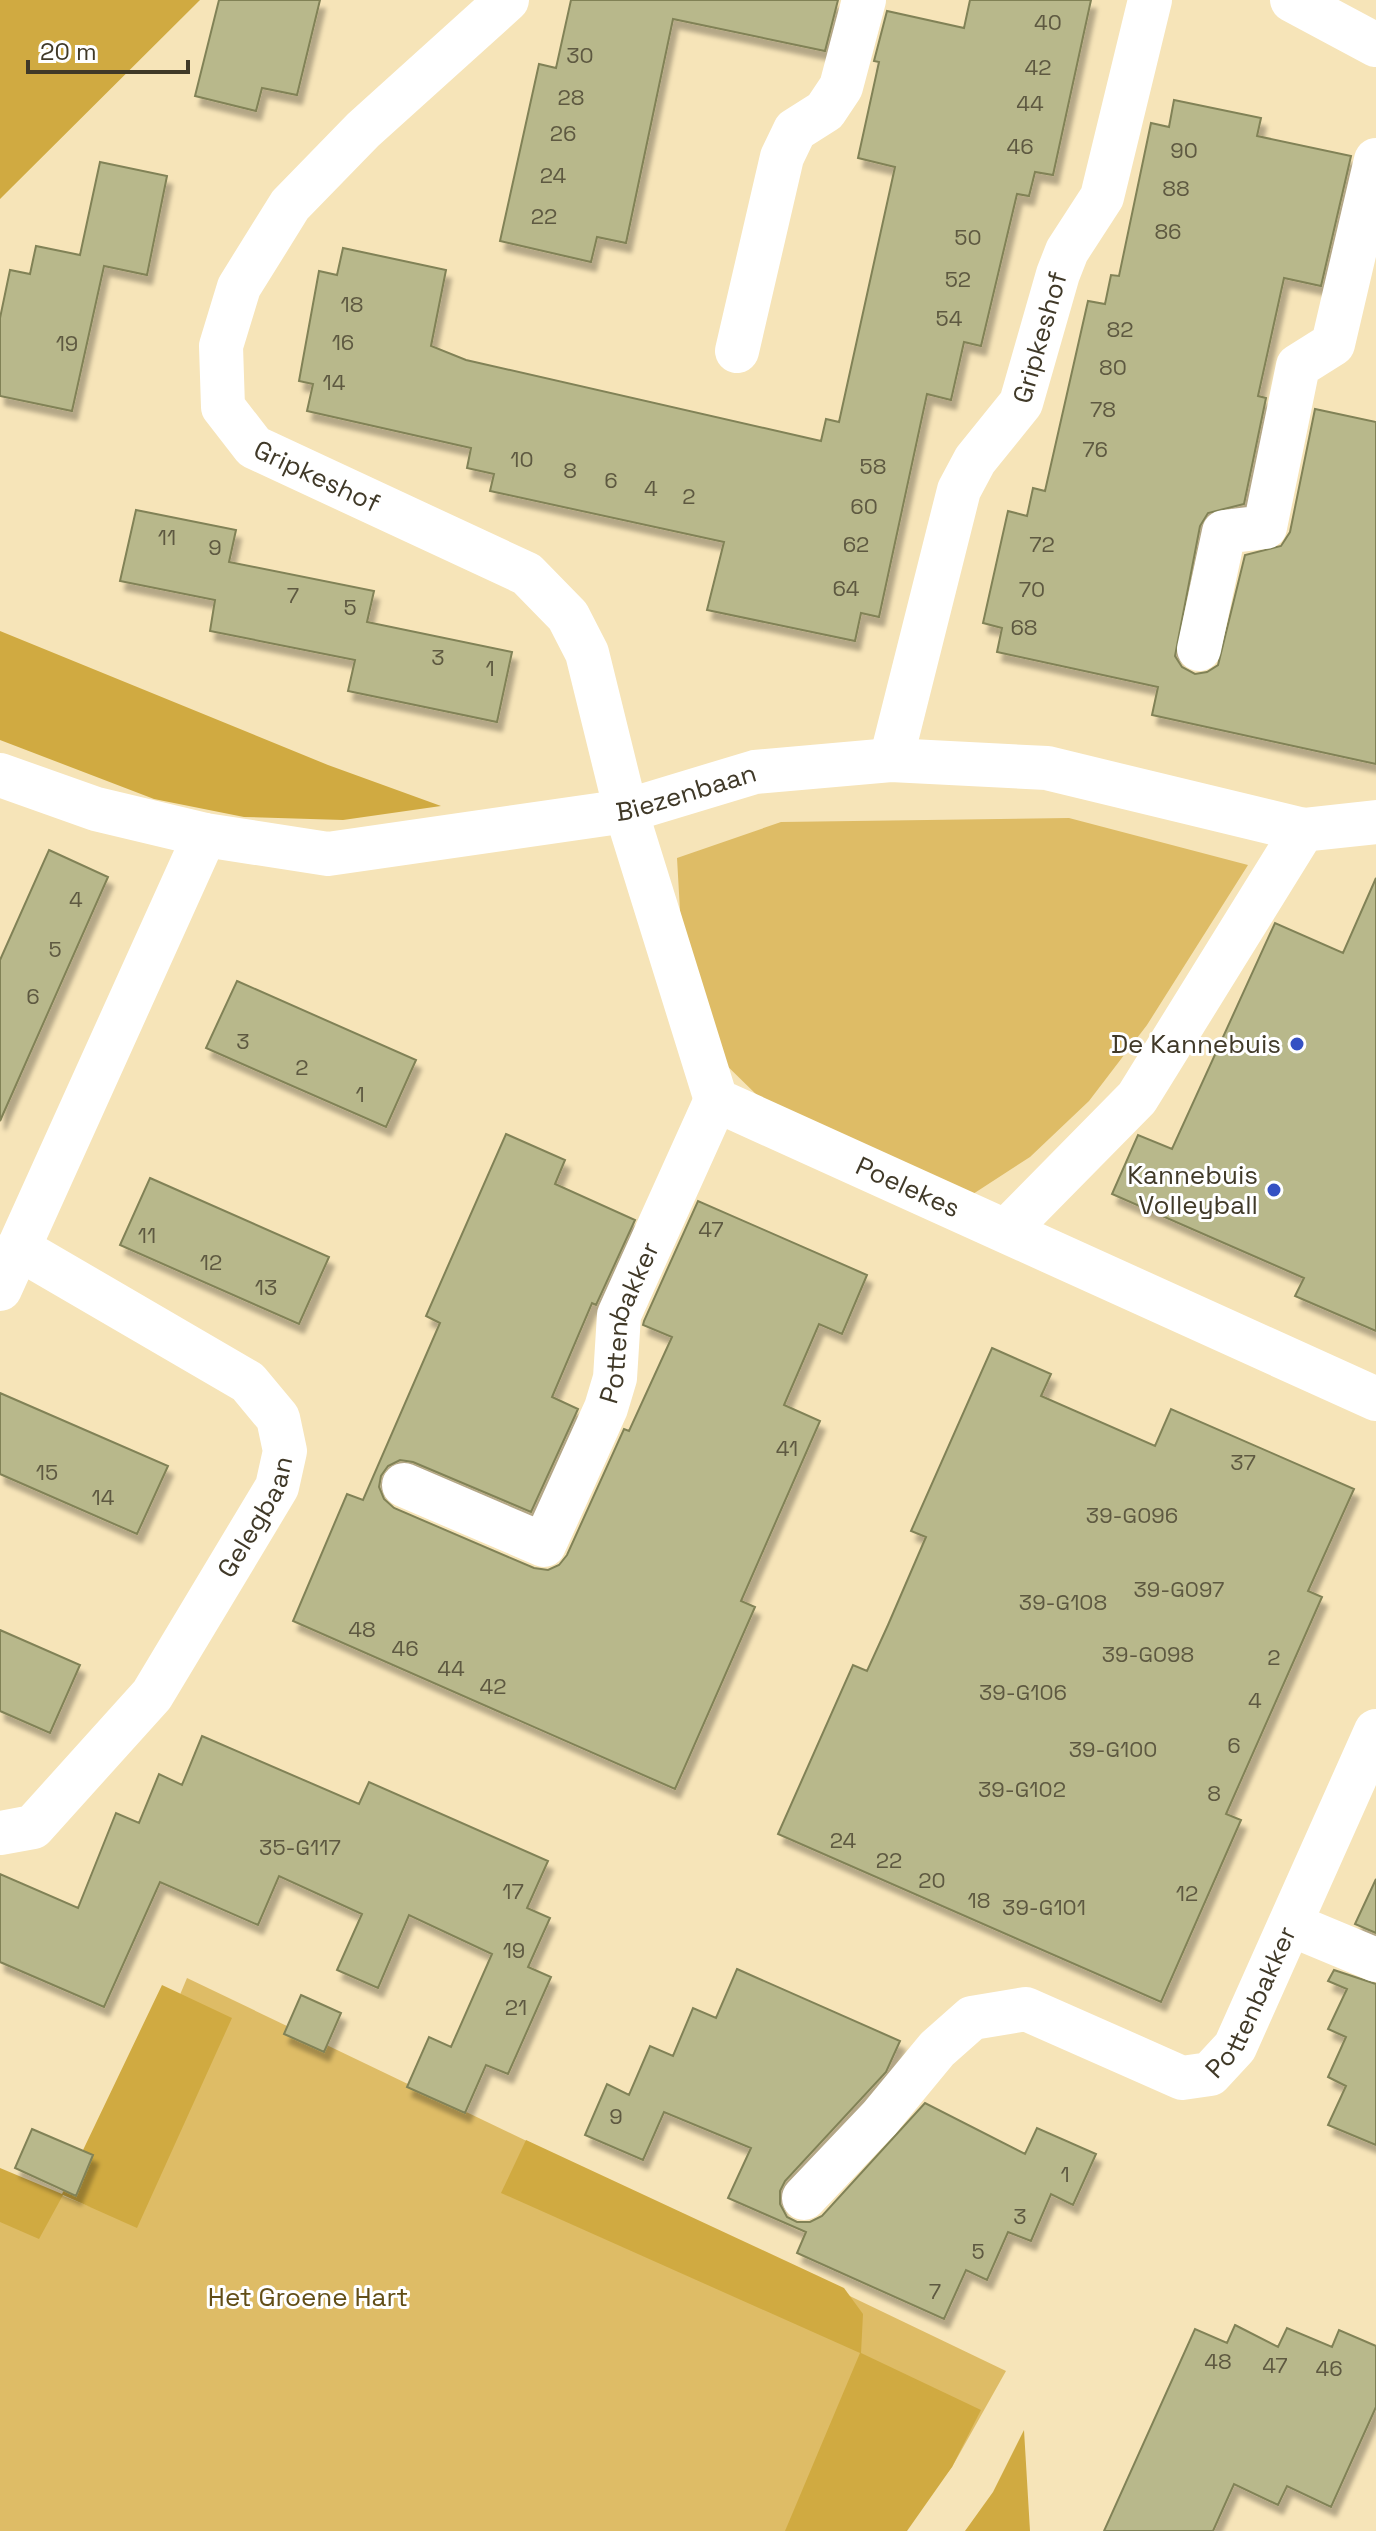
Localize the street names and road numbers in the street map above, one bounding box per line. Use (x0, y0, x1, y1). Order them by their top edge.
street label: Gripkeshof (1005, 267, 1075, 407)
street label: Gripkeshof (248, 432, 386, 520)
street label: Biezenbaan (613, 756, 760, 829)
street label: Poelekes (850, 1149, 965, 1225)
street label: Pottenbakker (591, 1236, 667, 1407)
street label: Gelegbaan (209, 1453, 300, 1584)
street label: Pottenbakker (1198, 1921, 1304, 2085)

